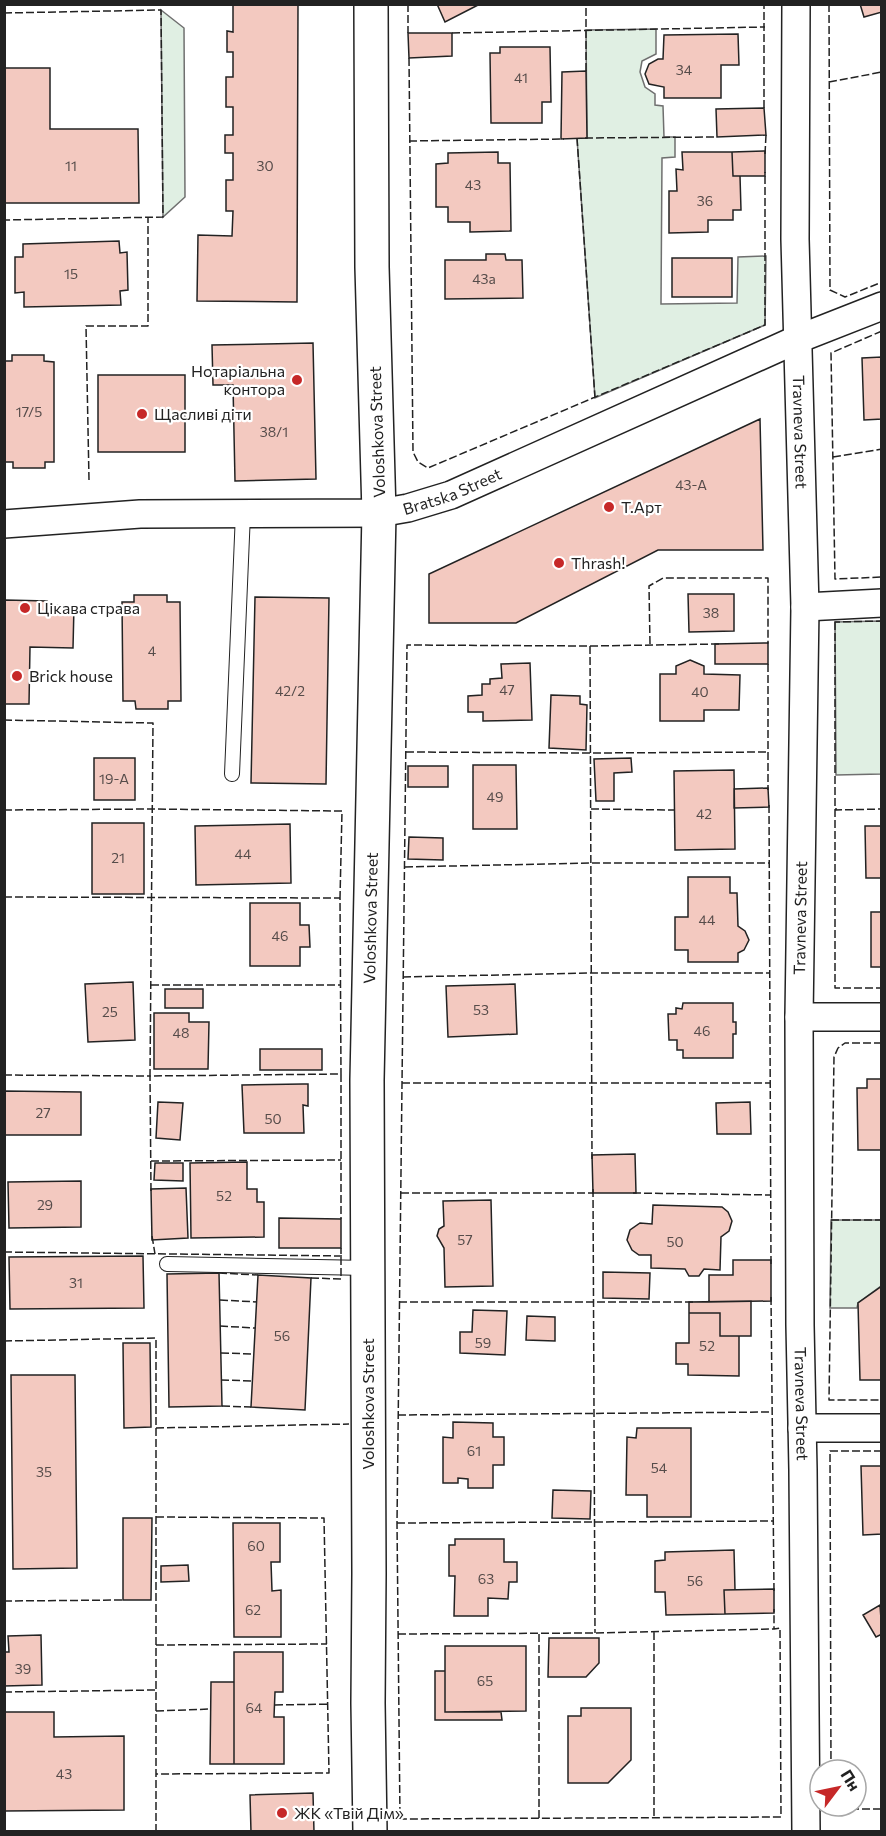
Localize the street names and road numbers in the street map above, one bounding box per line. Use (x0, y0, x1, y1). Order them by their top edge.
street label: Voloshkova Street (365, 365, 388, 498)
street label: Travneva Street (790, 375, 812, 489)
street label: Bratska Street (400, 463, 505, 518)
street label: Voloshkova Street (359, 852, 381, 984)
street label: Travneva Street (789, 861, 810, 975)
street label: Voloshkova Street (358, 1338, 377, 1470)
street label: Travneva Street (791, 1347, 813, 1461)

